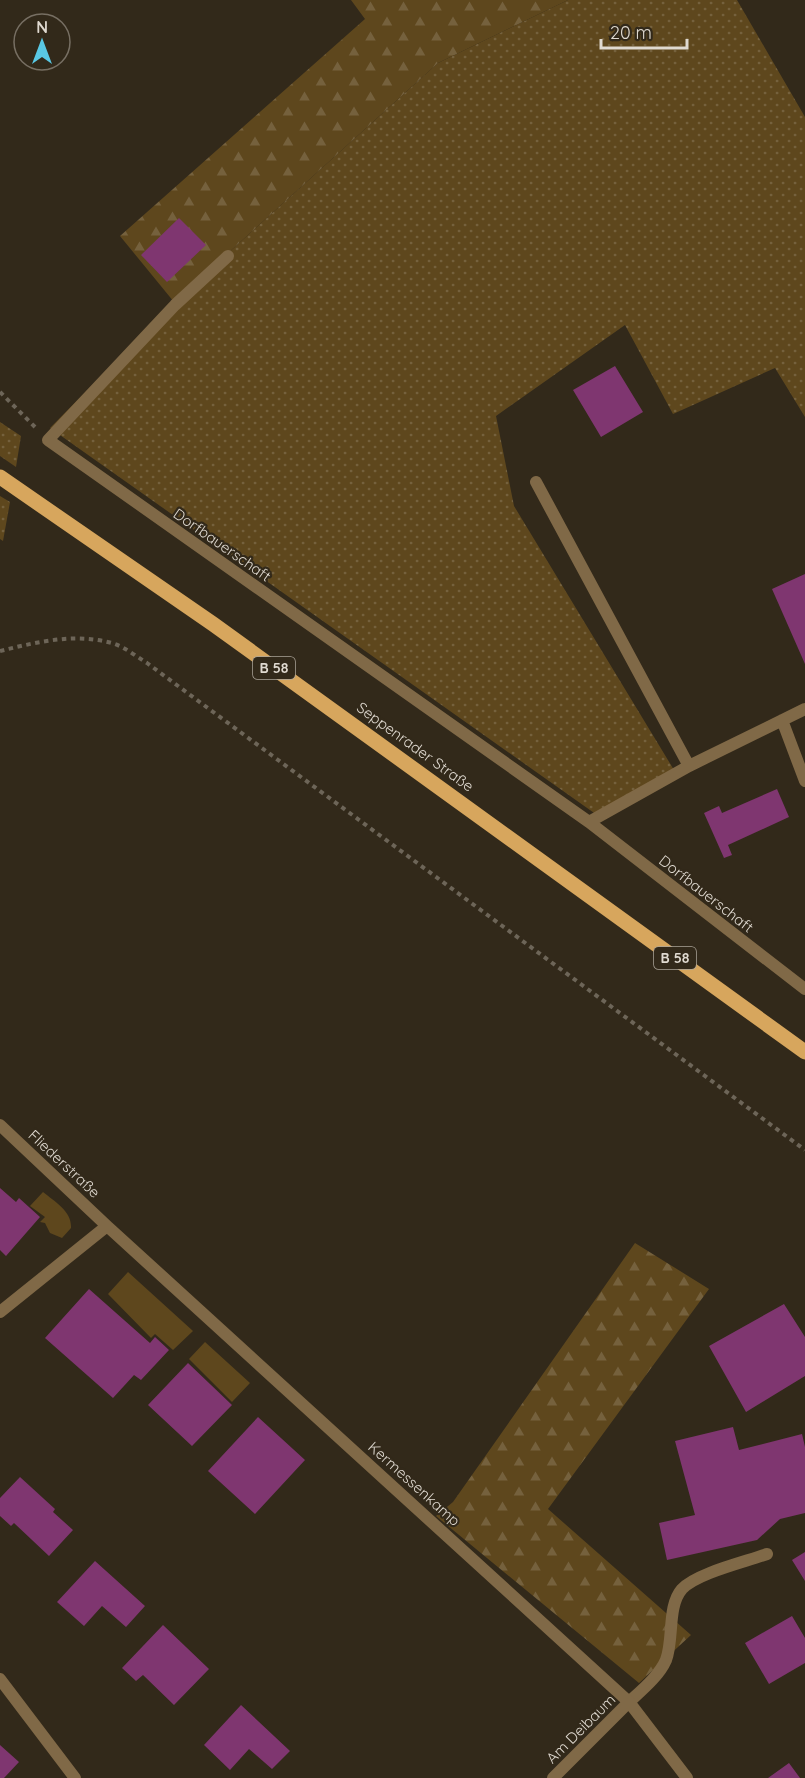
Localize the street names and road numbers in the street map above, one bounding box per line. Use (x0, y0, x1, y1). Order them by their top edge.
street label: Dorfbauerschaft (170, 504, 275, 585)
road number: B 58 (253, 657, 295, 679)
street label: Seppenrader Straße (353, 698, 478, 795)
street label: Dorfbauerschaft (655, 851, 757, 936)
road number: B 58 (654, 947, 696, 969)
street label: Fliederstraße (24, 1126, 104, 1202)
street label: Kermessenkamp (364, 1437, 464, 1530)
street label: Am Deibaum (542, 1690, 619, 1767)

